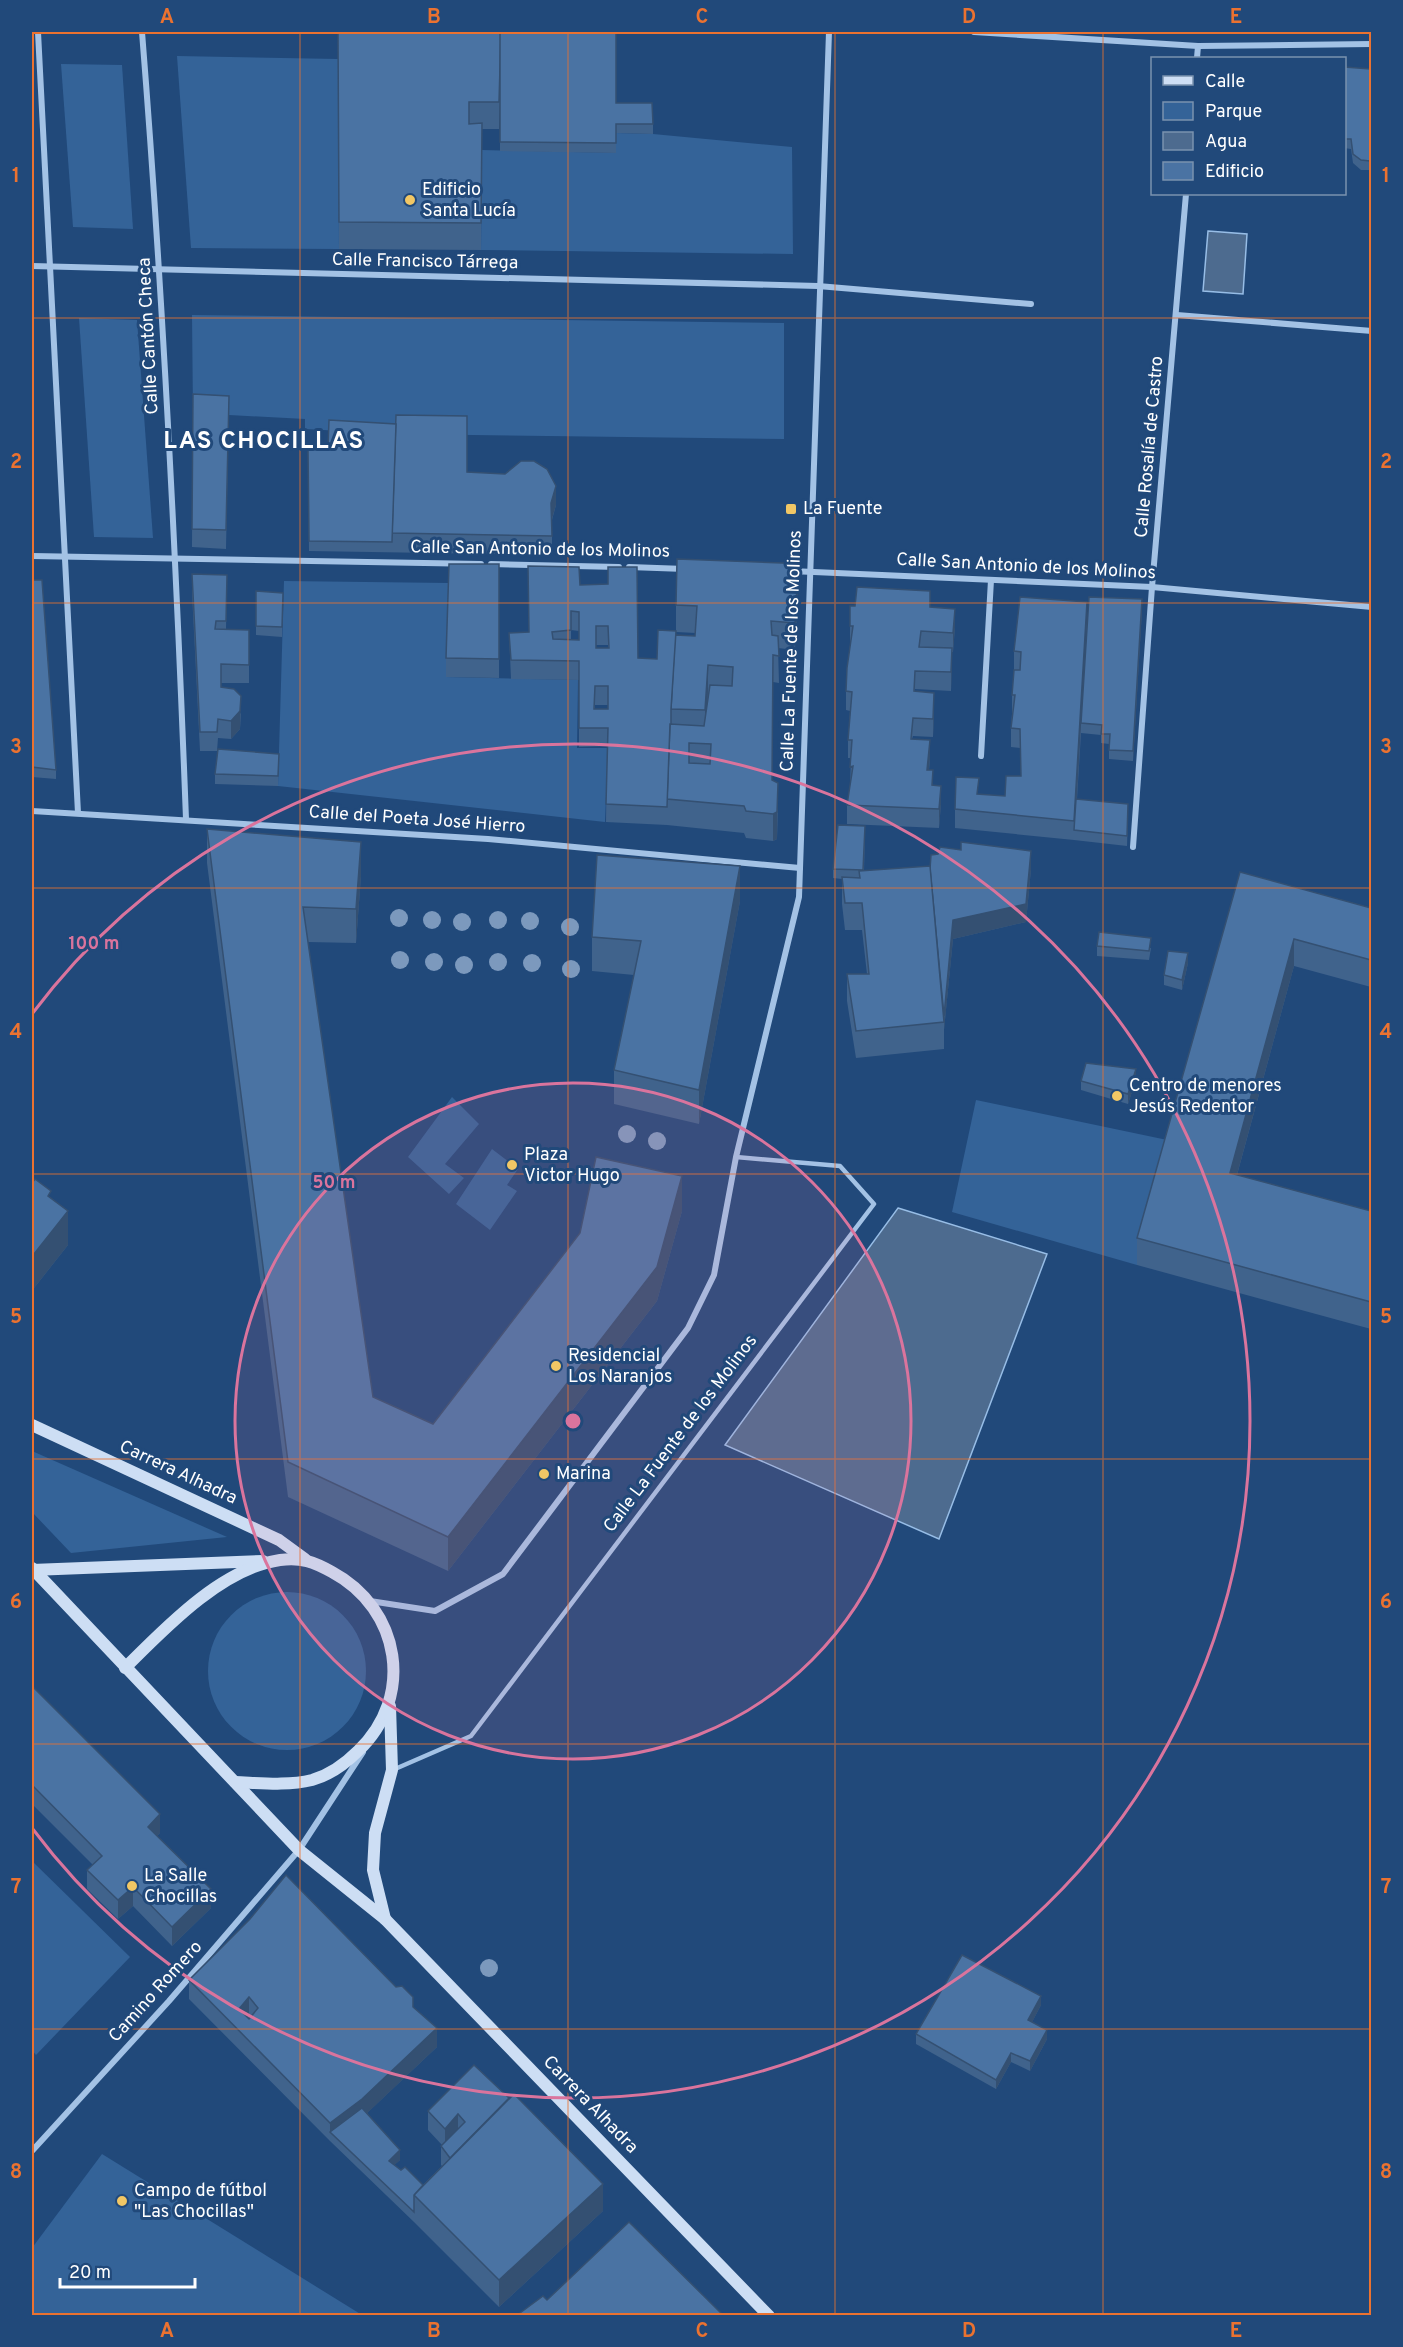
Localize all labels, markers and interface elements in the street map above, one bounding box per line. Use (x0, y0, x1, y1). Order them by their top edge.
text: A (160, 5, 174, 31)
text: B (427, 5, 441, 31)
text: C (696, 5, 708, 31)
text: D (962, 5, 976, 31)
text: E (1230, 5, 1242, 31)
legend (1151, 57, 1346, 195)
text: Calle (1205, 71, 1245, 94)
text: Parque (1205, 101, 1262, 124)
text: Agua (1205, 131, 1247, 154)
text: Edificio (1205, 161, 1264, 184)
text: 1 (12, 164, 20, 190)
text: 1 (1382, 164, 1390, 190)
place label: Edificio Santa Lucía (422, 179, 516, 223)
marker: Edificio Santa Lucía (403, 193, 417, 207)
street label: Calle Francisco Tárrega (332, 249, 518, 275)
street label: Calle Cantón Checa (133, 257, 165, 415)
street label: Calle Rosalía de Castro (1131, 355, 1169, 539)
district label: LAS CHOCILLAS (163, 427, 365, 457)
text: 2 (10, 450, 22, 476)
text: 2 (1380, 450, 1392, 476)
place label: La Fuente (803, 498, 882, 521)
marker: La Fuente (784, 502, 798, 516)
street label: Calle La Fuente de los Molinos (776, 530, 808, 772)
street label: Calle San Antonio de los Molinos (410, 536, 670, 564)
street label: Calle San Antonio de los Molinos (896, 549, 1156, 585)
text: 3 (10, 735, 22, 761)
text: 3 (1380, 735, 1392, 761)
street label: Calle del Poeta José Hierro (308, 801, 526, 839)
text: 100 m (68, 933, 120, 956)
text: 4 (10, 1020, 22, 1046)
text: 4 (1380, 1020, 1392, 1046)
place label: Centro de menores Jesús Redentor (1129, 1075, 1282, 1119)
marker: Centro de menores Jesús Redentor (1110, 1089, 1124, 1103)
place label: Plaza Victor Hugo (524, 1144, 620, 1188)
marker: Plaza Victor Hugo (505, 1158, 519, 1172)
text: 50 m (312, 1172, 356, 1195)
text: 5 (10, 1305, 22, 1331)
text: 5 (1380, 1305, 1392, 1331)
street label: Calle La Fuente de los Molinos (599, 1331, 763, 1537)
place label: Residencial Los Naranjos (568, 1345, 672, 1389)
marker: Residencial Los Naranjos (549, 1359, 563, 1373)
centre of rings (563, 1411, 583, 1431)
street label: Carrera Alhadra (115, 1436, 241, 1510)
place label: Marina (556, 1463, 611, 1486)
marker: Marina (537, 1467, 551, 1481)
text: 6 (10, 1590, 22, 1616)
text: 6 (1380, 1590, 1392, 1616)
place label: La Salle Chocillas (144, 1865, 217, 1909)
text: 7 (11, 1875, 21, 1901)
text: 7 (1381, 1875, 1391, 1901)
marker: La Salle Chocillas (125, 1879, 139, 1893)
street label: Camino Romero (104, 1936, 208, 2048)
street label: Carrera Alhadra (537, 2051, 643, 2159)
text: 8 (10, 2160, 22, 2186)
text: 8 (1380, 2160, 1392, 2186)
place label: Campo de fútbol "Las Chocillas" (134, 2180, 267, 2224)
marker: Campo de fútbol "Las Chocillas" (115, 2194, 129, 2208)
scale bar (60, 2251, 195, 2289)
text: 20 m (69, 2262, 111, 2285)
text: A (160, 2319, 174, 2345)
text: B (427, 2319, 441, 2345)
text: C (696, 2319, 708, 2345)
text: D (962, 2319, 976, 2345)
text: E (1230, 2319, 1242, 2345)

